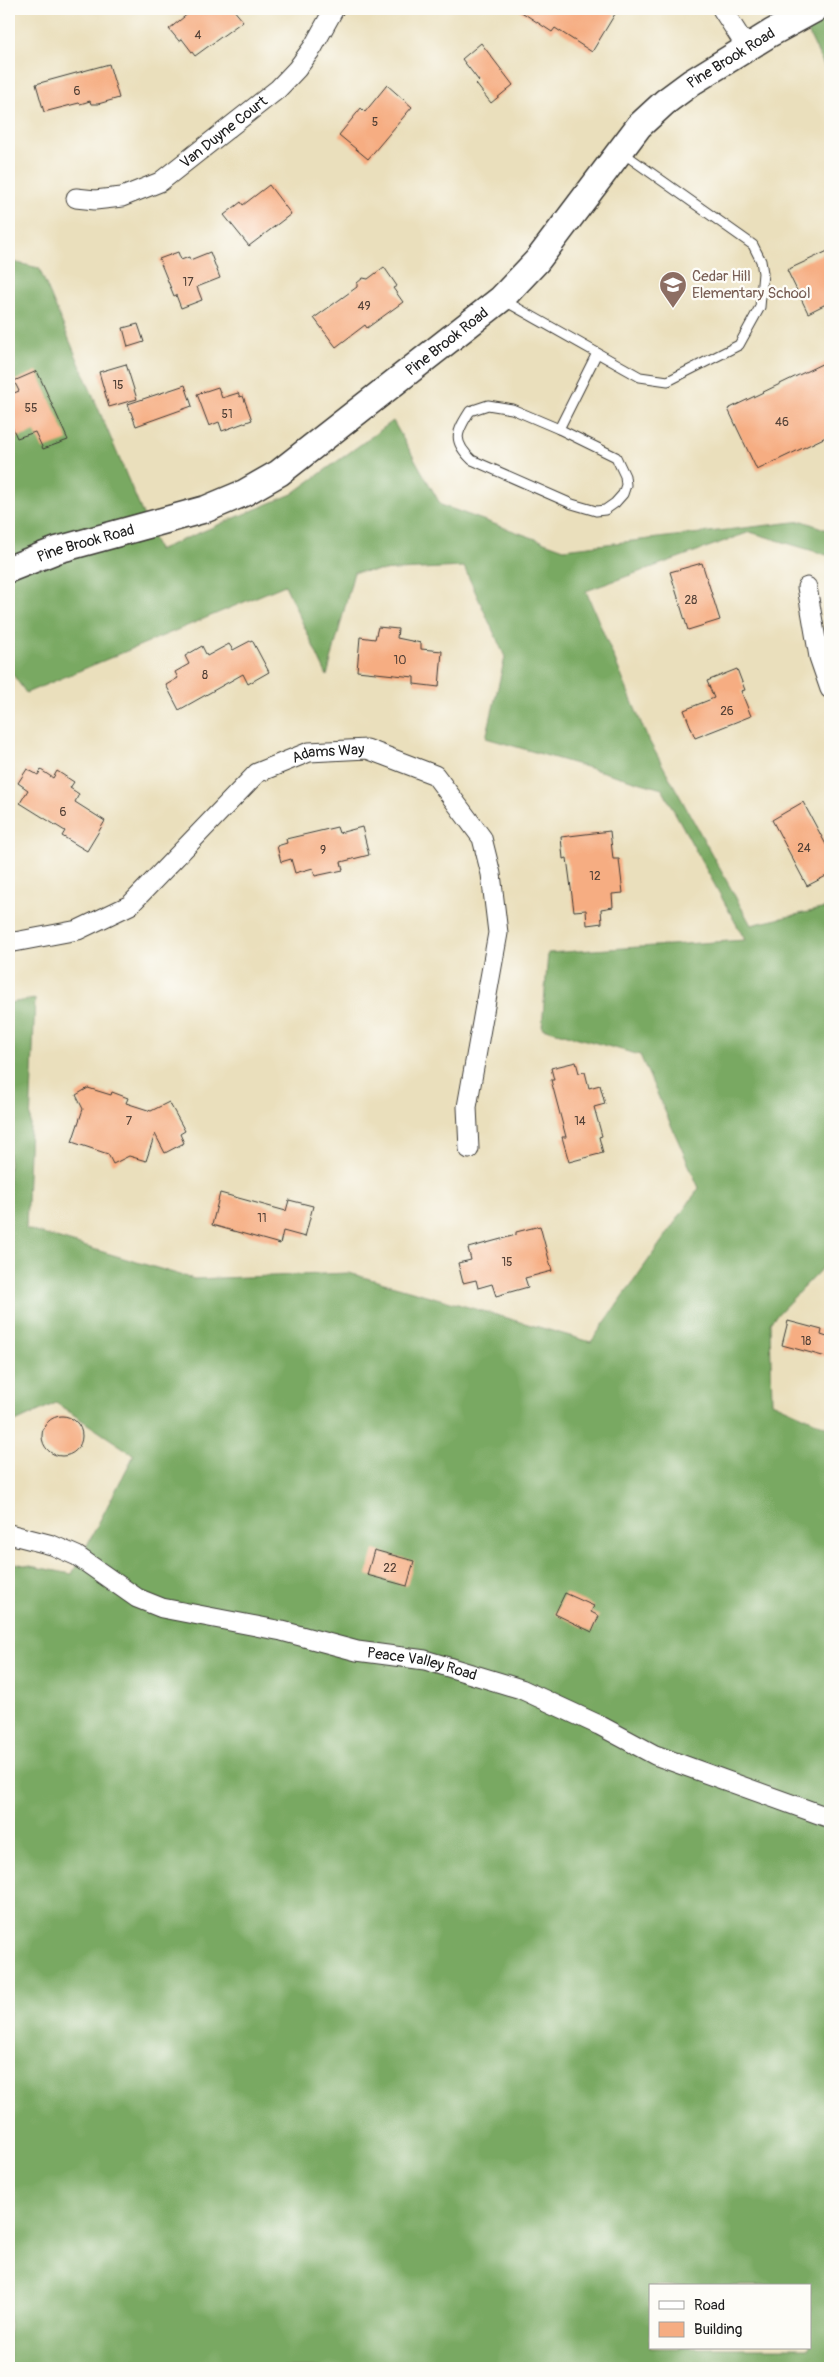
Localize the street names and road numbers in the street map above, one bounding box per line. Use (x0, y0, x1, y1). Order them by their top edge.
street label: Pine Brook Road (683, 24, 779, 93)
street label: Van Duyne Court (176, 92, 272, 173)
street label: Pine Brook Road (402, 303, 493, 380)
street label: Pine Brook Road (34, 520, 136, 567)
street label: Adams Way (289, 740, 366, 768)
street label: Peace Valley Road (366, 1643, 479, 1685)

